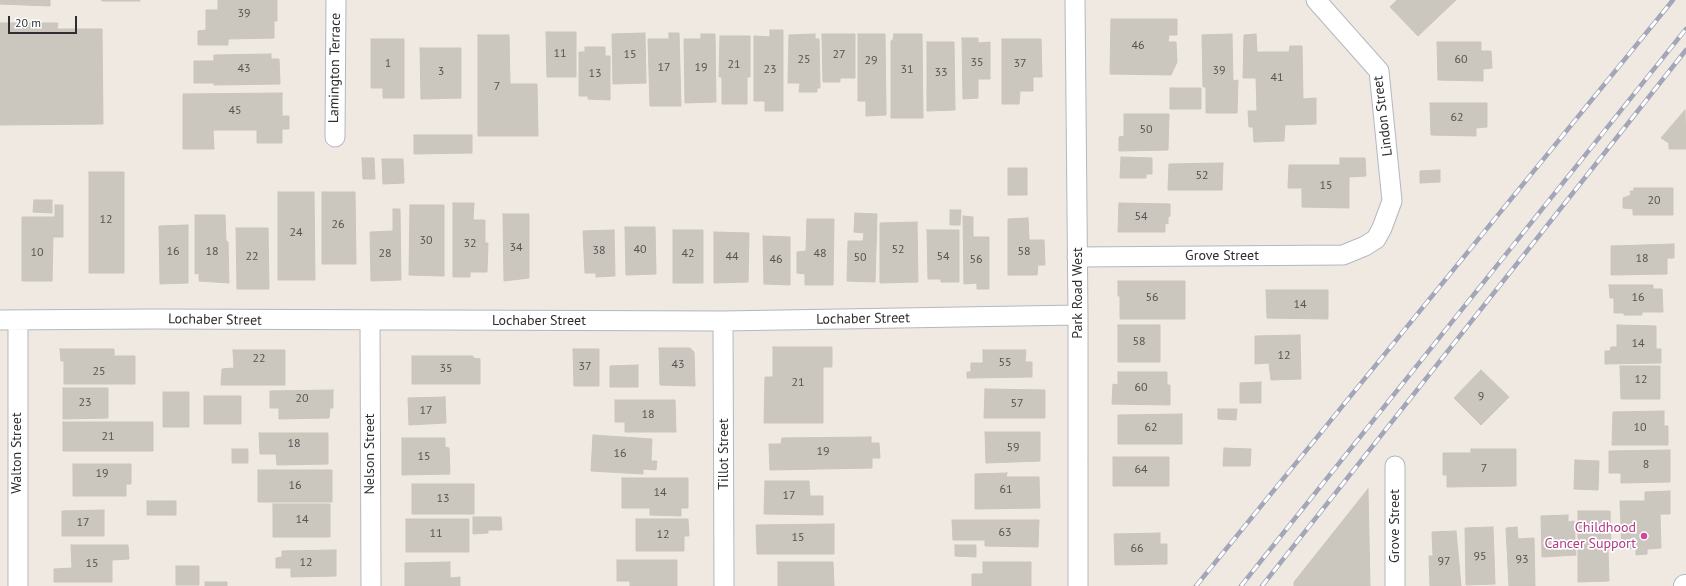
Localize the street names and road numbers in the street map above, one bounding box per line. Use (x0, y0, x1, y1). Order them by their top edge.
street label: Lamington Terrace (326, 13, 344, 123)
street label: Lindon Street (1370, 75, 1396, 157)
street label: Park Road West (1070, 247, 1086, 339)
street label: Grove Street (1185, 248, 1259, 264)
street label: Lochaber Street (816, 310, 910, 328)
street label: Lochaber Street (168, 311, 262, 329)
street label: Lochaber Street (492, 313, 586, 329)
street label: Walton Street (9, 412, 25, 494)
street label: Nelson Street (362, 413, 378, 495)
street label: Tillot Street (716, 418, 732, 490)
street label: Grove Street (1387, 489, 1403, 563)

